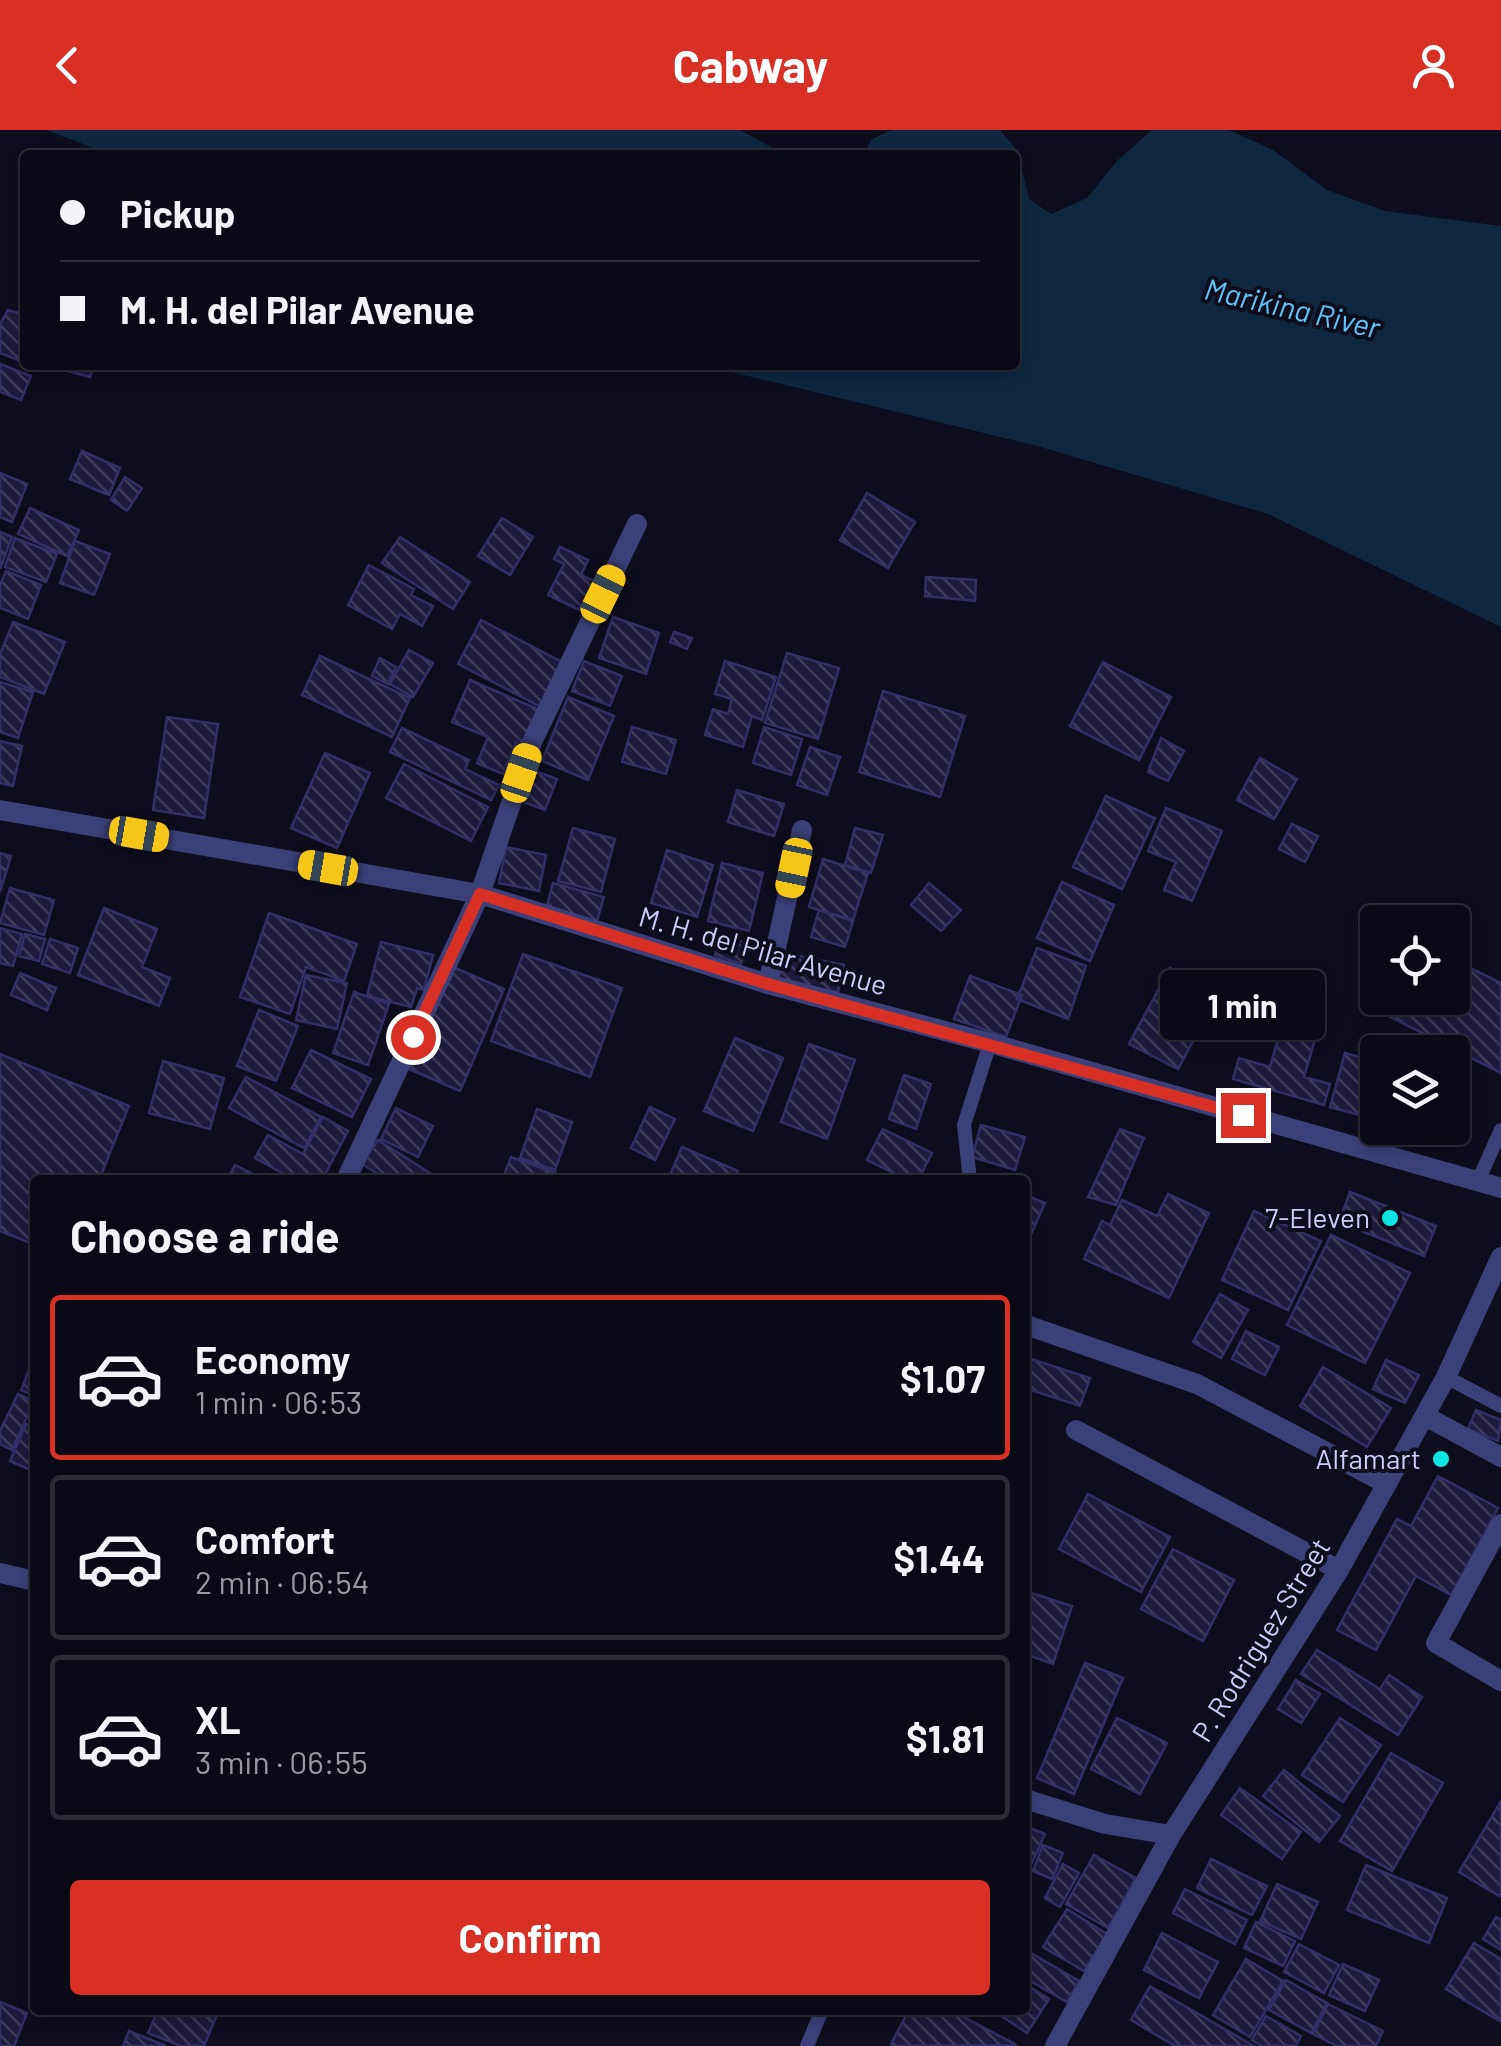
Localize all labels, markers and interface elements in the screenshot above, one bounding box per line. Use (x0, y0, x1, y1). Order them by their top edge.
icon: back (40, 38, 95, 93)
text: Cabway (673, 38, 828, 92)
icon: person (1406, 38, 1461, 93)
text: Pickup (120, 190, 235, 236)
water label: Marikina River (1201, 269, 1385, 345)
text: M. H. del Pilar Avenue (120, 286, 475, 332)
car (576, 560, 630, 628)
car (497, 740, 545, 806)
car (107, 814, 171, 854)
car (773, 836, 815, 900)
car (296, 848, 360, 888)
street label: M. H. del Pilar Avenue (635, 898, 891, 1002)
map controls (1360, 905, 1470, 1145)
button: locate (1360, 905, 1470, 1015)
callout: 1 min (1160, 970, 1326, 1040)
text: 1 min (1207, 986, 1278, 1024)
route start (391, 1015, 436, 1060)
button: layers (1360, 1035, 1470, 1145)
route end (1221, 1093, 1266, 1138)
place label: 7-Eleven (1265, 1200, 1370, 1234)
marker: 7-Eleven (1379, 1207, 1401, 1229)
text: Choose a ride (70, 1208, 340, 1262)
icon: car (75, 1333, 165, 1423)
text: Economy (195, 1336, 350, 1382)
text: $1.07 (900, 1355, 985, 1401)
text: 1 min · 06:53 (195, 1382, 362, 1420)
place label: Alfamart (1316, 1441, 1421, 1475)
marker: Alfamart (1430, 1448, 1452, 1470)
icon: car (75, 1513, 165, 1603)
text: Comfort (195, 1516, 335, 1562)
street label: P. Rodriguez Street (1184, 1532, 1336, 1747)
text: $1.44 (894, 1535, 985, 1581)
text: 2 min · 06:54 (195, 1562, 369, 1600)
icon: car (75, 1693, 165, 1783)
text: XL (195, 1696, 241, 1742)
text: $1.81 (906, 1715, 985, 1761)
text: 3 min · 06:55 (195, 1742, 368, 1780)
button: Confirm (70, 1880, 990, 1995)

